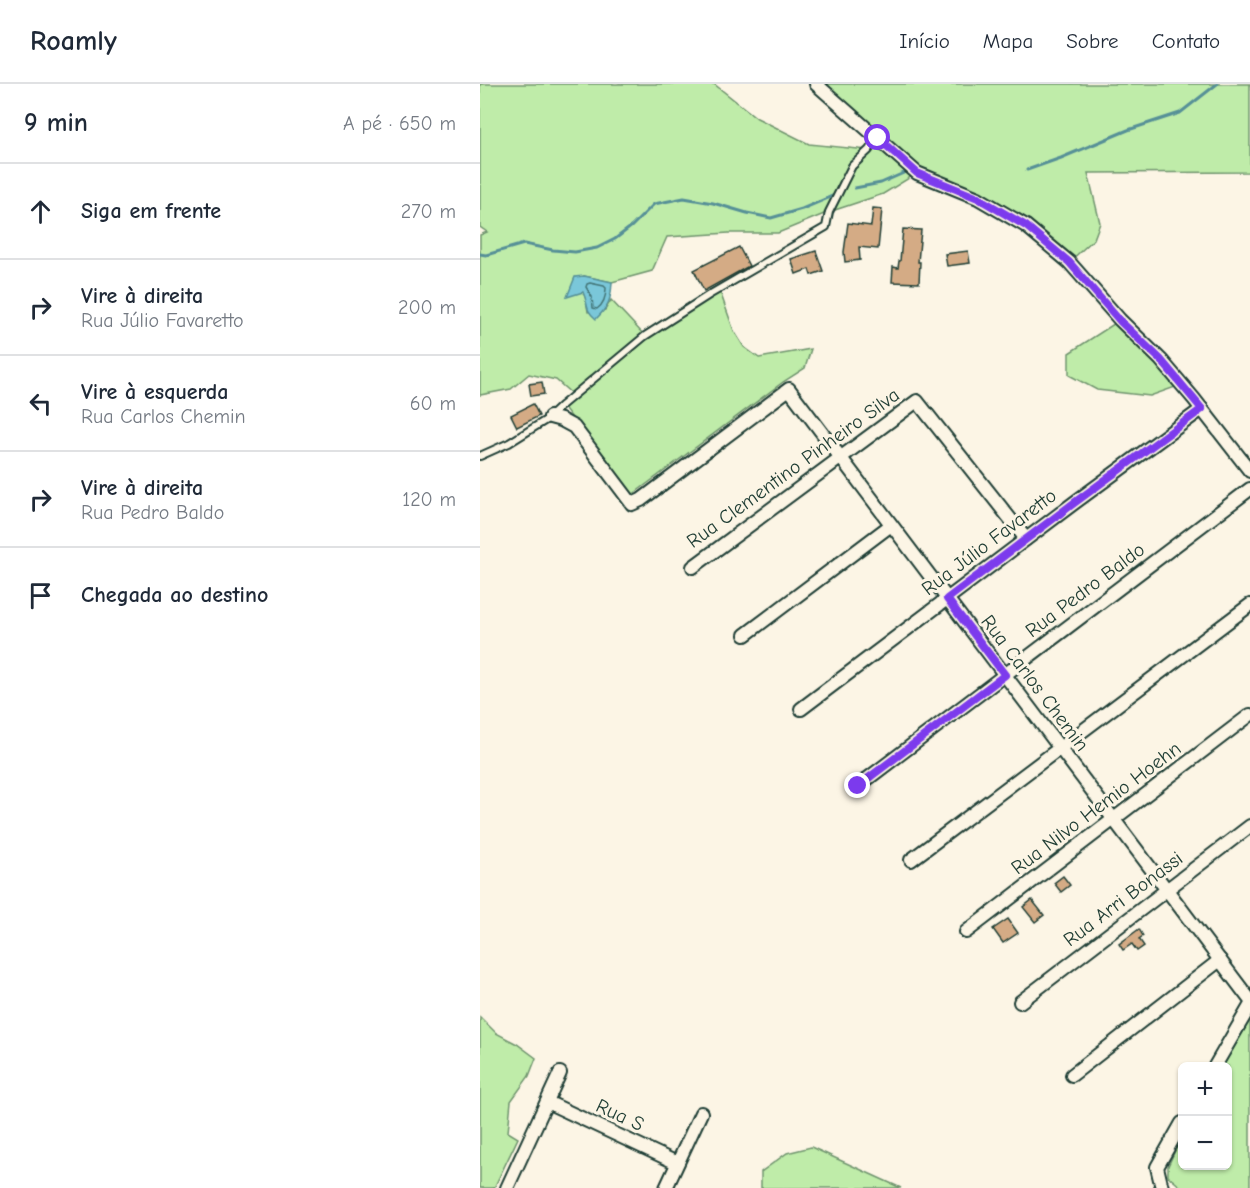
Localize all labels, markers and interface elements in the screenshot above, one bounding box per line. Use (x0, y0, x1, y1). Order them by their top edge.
text: Roamly (30, 25, 117, 57)
text: Início (899, 29, 950, 53)
text: Mapa (983, 29, 1033, 53)
text: Sobre (1066, 29, 1119, 53)
text: Contato (1152, 29, 1220, 53)
text: 9 min (24, 108, 88, 138)
text: A pé · 650 m (343, 112, 456, 135)
route start (864, 124, 890, 150)
icon: ahead (24, 195, 57, 228)
text: Siga em frente (81, 198, 221, 224)
text: 270 m (401, 200, 456, 223)
text: Vire à direita (81, 283, 203, 309)
icon: right (24, 291, 57, 324)
text: 200 m (398, 296, 456, 319)
text: Rua Júlio Favaretto (81, 309, 244, 332)
text: Vire à esquerda (81, 379, 229, 405)
street label: Rua Clementino Pinheiro Silva (682, 383, 904, 553)
icon: left (24, 387, 57, 420)
text: 60 m (410, 392, 456, 415)
text: Rua Carlos Chemin (81, 405, 246, 428)
text: Vire à direita (81, 475, 203, 501)
icon: right (24, 483, 57, 516)
street label: Rua Júlio Favaretto (917, 484, 1061, 600)
text: 120 m (402, 488, 456, 511)
text: Rua Pedro Baldo (81, 501, 224, 524)
street label: Rua Pedro Baldo (1021, 538, 1149, 642)
icon: arrive (24, 579, 57, 612)
text: Chegada ao destino (81, 582, 268, 608)
street label: Rua Carlos Chemin (976, 610, 1094, 756)
street label: Rua Nilvo Hemio Hoehn (1007, 737, 1185, 879)
route end (844, 772, 870, 798)
street label: Rua Arri Bonassi (1059, 847, 1187, 951)
map controls (1178, 1062, 1232, 1170)
button: + (1178, 1062, 1232, 1116)
street label: Rua S (592, 1094, 648, 1136)
button: − (1178, 1116, 1232, 1170)

